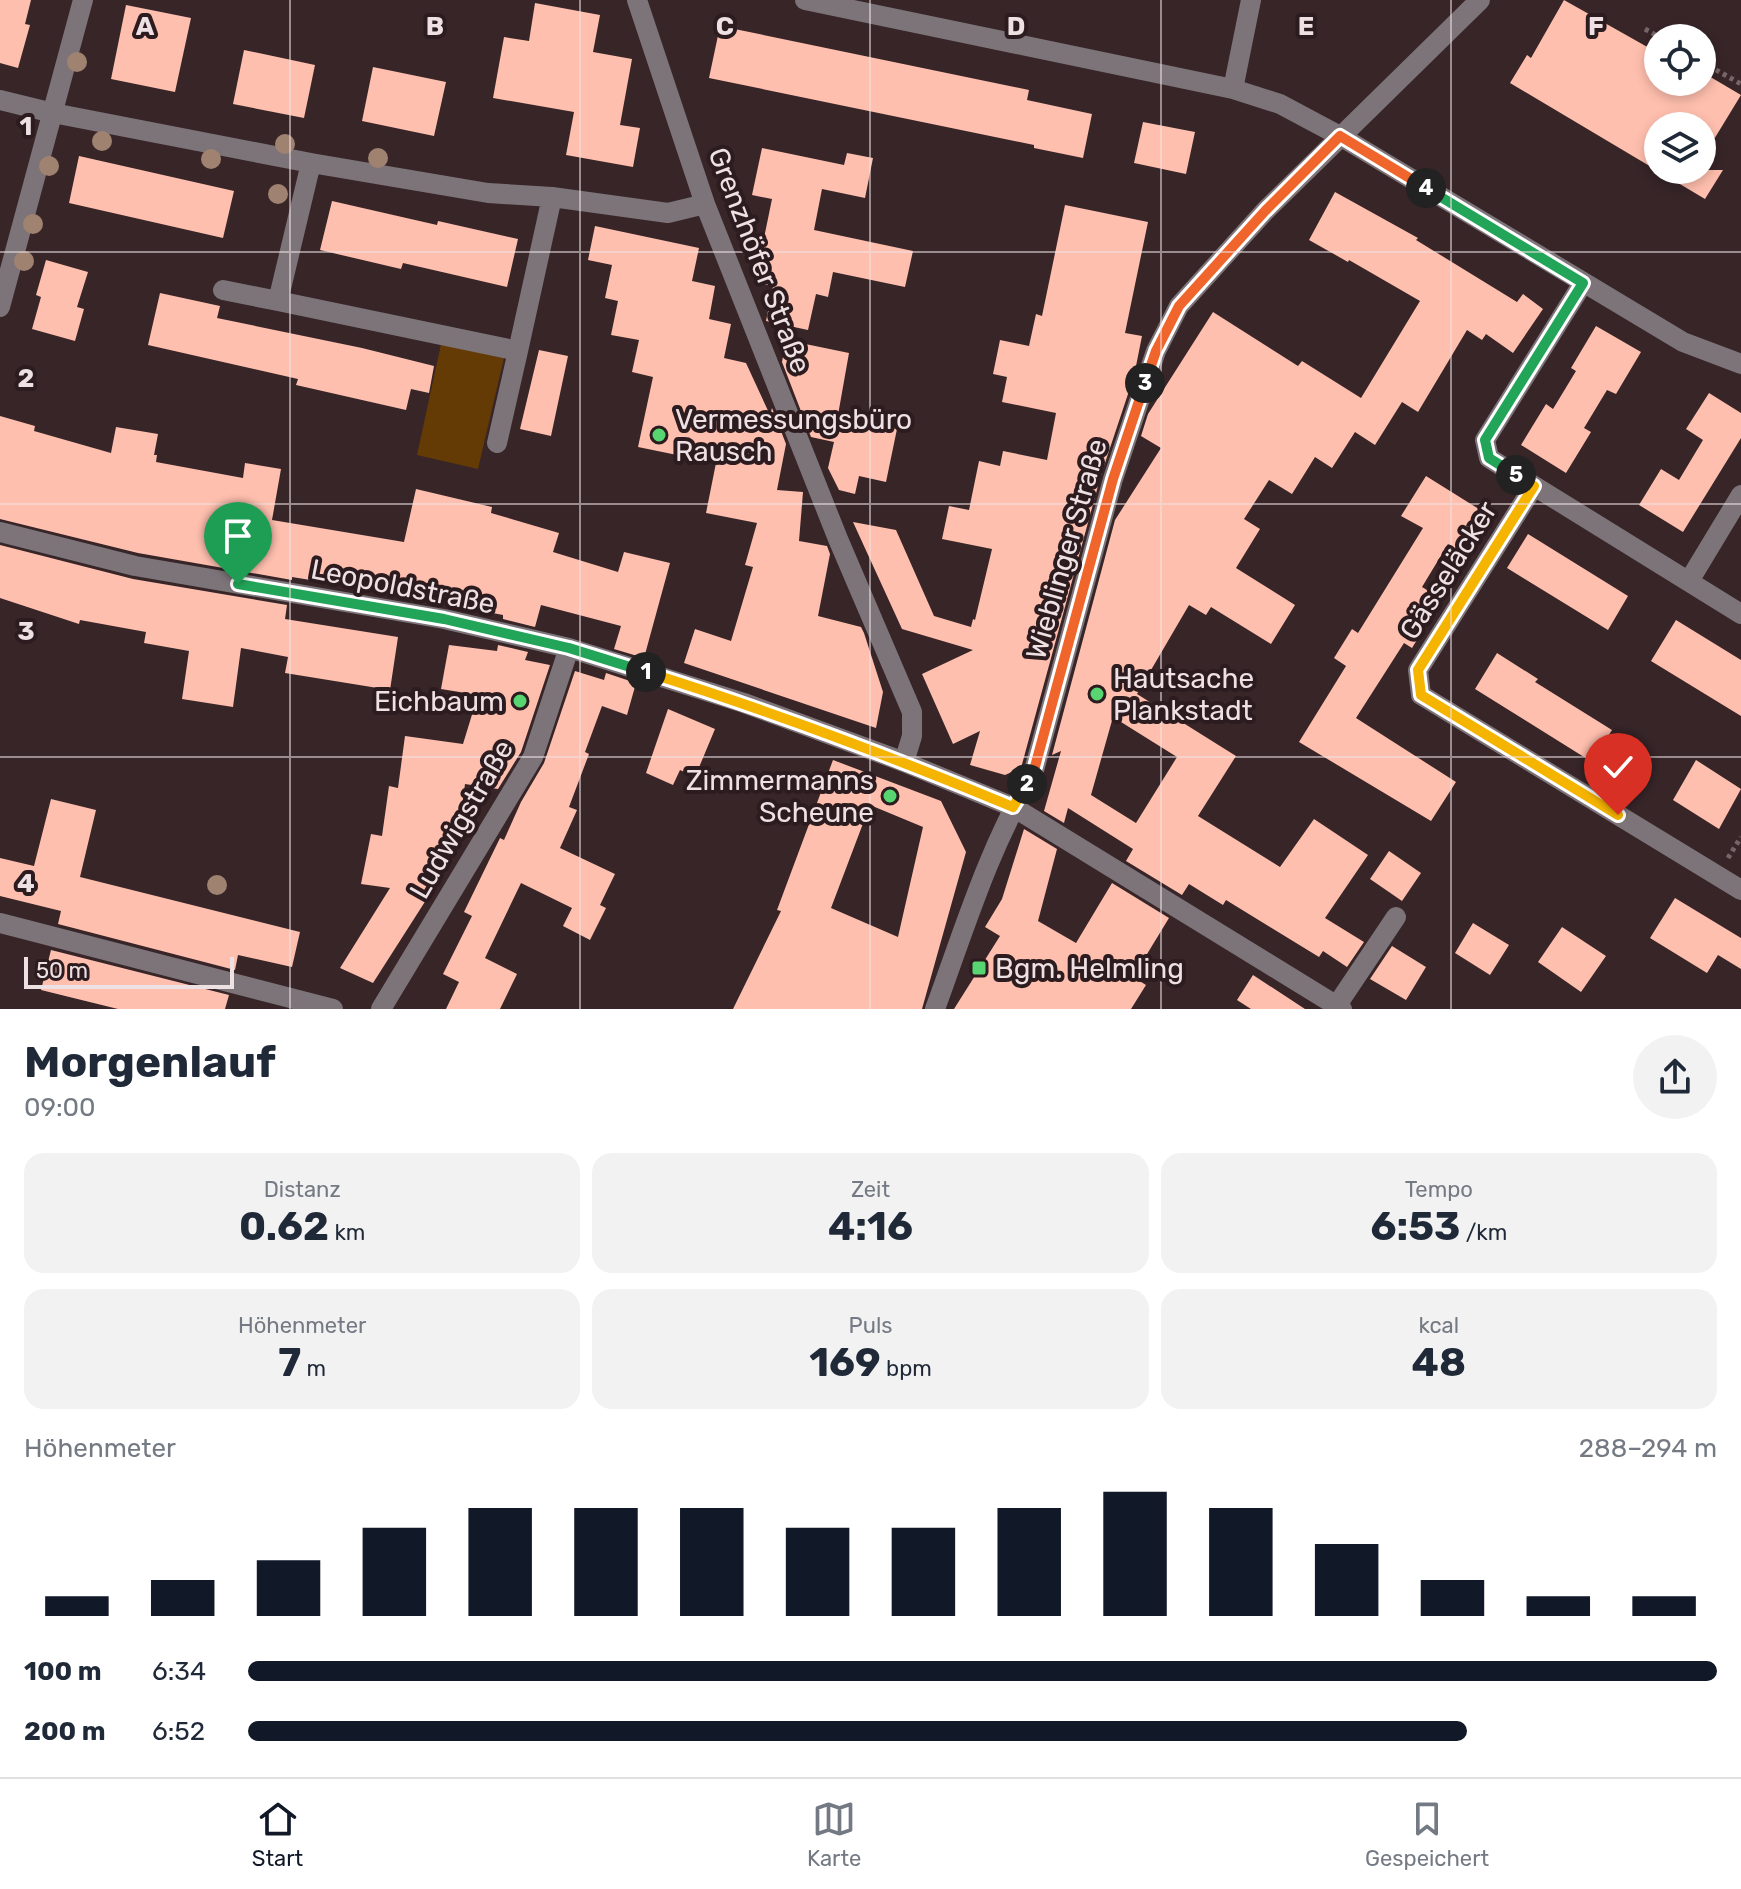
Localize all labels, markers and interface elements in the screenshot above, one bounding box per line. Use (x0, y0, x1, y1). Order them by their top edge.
text: A (136, 11, 155, 42)
text: B (426, 11, 444, 42)
text: C (716, 11, 734, 42)
text: D (1007, 11, 1025, 42)
text: E (1298, 11, 1314, 42)
text: F (1588, 11, 1604, 42)
map controls (1644, 24, 1716, 184)
button: locate (1644, 24, 1716, 96)
text: 1 (20, 111, 32, 142)
button: layers (1644, 112, 1716, 184)
street label: Grenzhöfer Straße (701, 143, 818, 378)
pin: 4 (1406, 168, 1446, 208)
text: 4 (1418, 174, 1434, 201)
text: 2 (18, 363, 34, 394)
pin: 3 (1125, 363, 1165, 403)
text: 3 (1138, 369, 1152, 396)
place label: Vermessungsbüro Rausch (675, 403, 912, 468)
marker: Vermessungsbüro Rausch (650, 426, 668, 444)
street label: Wieblinger Straße (1019, 435, 1114, 663)
pin: 5 (1496, 455, 1536, 495)
text: 5 (1509, 461, 1523, 488)
street label: Gässeläcker (1393, 495, 1504, 645)
pin (204, 502, 272, 584)
icon: arrive (216, 514, 260, 558)
street label: Leopoldstraße (308, 552, 498, 620)
text: 3 (17, 616, 35, 647)
pin: 1 (626, 652, 666, 692)
text: 1 (641, 658, 651, 685)
place label: Hautsache Plankstadt (1113, 662, 1254, 727)
place label: Eichbaum (374, 685, 504, 718)
marker: Hautsache Plankstadt (1088, 685, 1106, 703)
marker: Eichbaum (511, 692, 529, 710)
pin (1584, 733, 1652, 815)
street label: Ludwigstraße (403, 734, 520, 905)
icon: check (1596, 745, 1640, 789)
place label: Zimmermanns Scheune (686, 764, 874, 829)
pin: 2 (1007, 764, 1047, 804)
text: 2 (1020, 770, 1034, 797)
marker: Zimmermanns Scheune (881, 787, 899, 805)
text: 4 (17, 868, 35, 899)
place label: Bgm. Helmling (995, 952, 1184, 985)
scale bar (24, 953, 234, 989)
text: 50 m (36, 957, 88, 984)
marker: Bgm. Helmling (970, 959, 988, 977)
button: share (1633, 1035, 1717, 1119)
text: Morgenlauf (24, 1036, 276, 1088)
text: 09:00 (24, 1092, 96, 1123)
text: Distanz (264, 1176, 341, 1203)
text: Zeit (851, 1176, 890, 1203)
text: Tempo (1405, 1176, 1473, 1203)
text: 0.62 (239, 1203, 329, 1250)
text: 4:16 (828, 1203, 913, 1250)
text: 6:53 (1370, 1203, 1460, 1250)
text: km (329, 1219, 365, 1246)
text: /km (1460, 1219, 1507, 1246)
text: Höhenmeter (238, 1312, 366, 1339)
text: Puls (849, 1312, 892, 1339)
text: kcal (1419, 1312, 1459, 1339)
text: 7 (278, 1339, 301, 1386)
text: 169 (809, 1339, 881, 1386)
text: 48 (1412, 1339, 1466, 1386)
text: m (301, 1355, 326, 1382)
text: bpm (881, 1355, 932, 1382)
text: Höhenmeter (24, 1433, 176, 1464)
text: 288–294 m (1579, 1433, 1717, 1464)
text: 100 m (24, 1656, 102, 1687)
text: 6:34 (152, 1656, 206, 1687)
text: 200 m (24, 1716, 106, 1747)
text: 6:52 (152, 1716, 205, 1747)
tab: Start (252, 1797, 303, 1872)
tab: Karte (807, 1797, 861, 1872)
tab: Gespeichert (1365, 1797, 1489, 1872)

